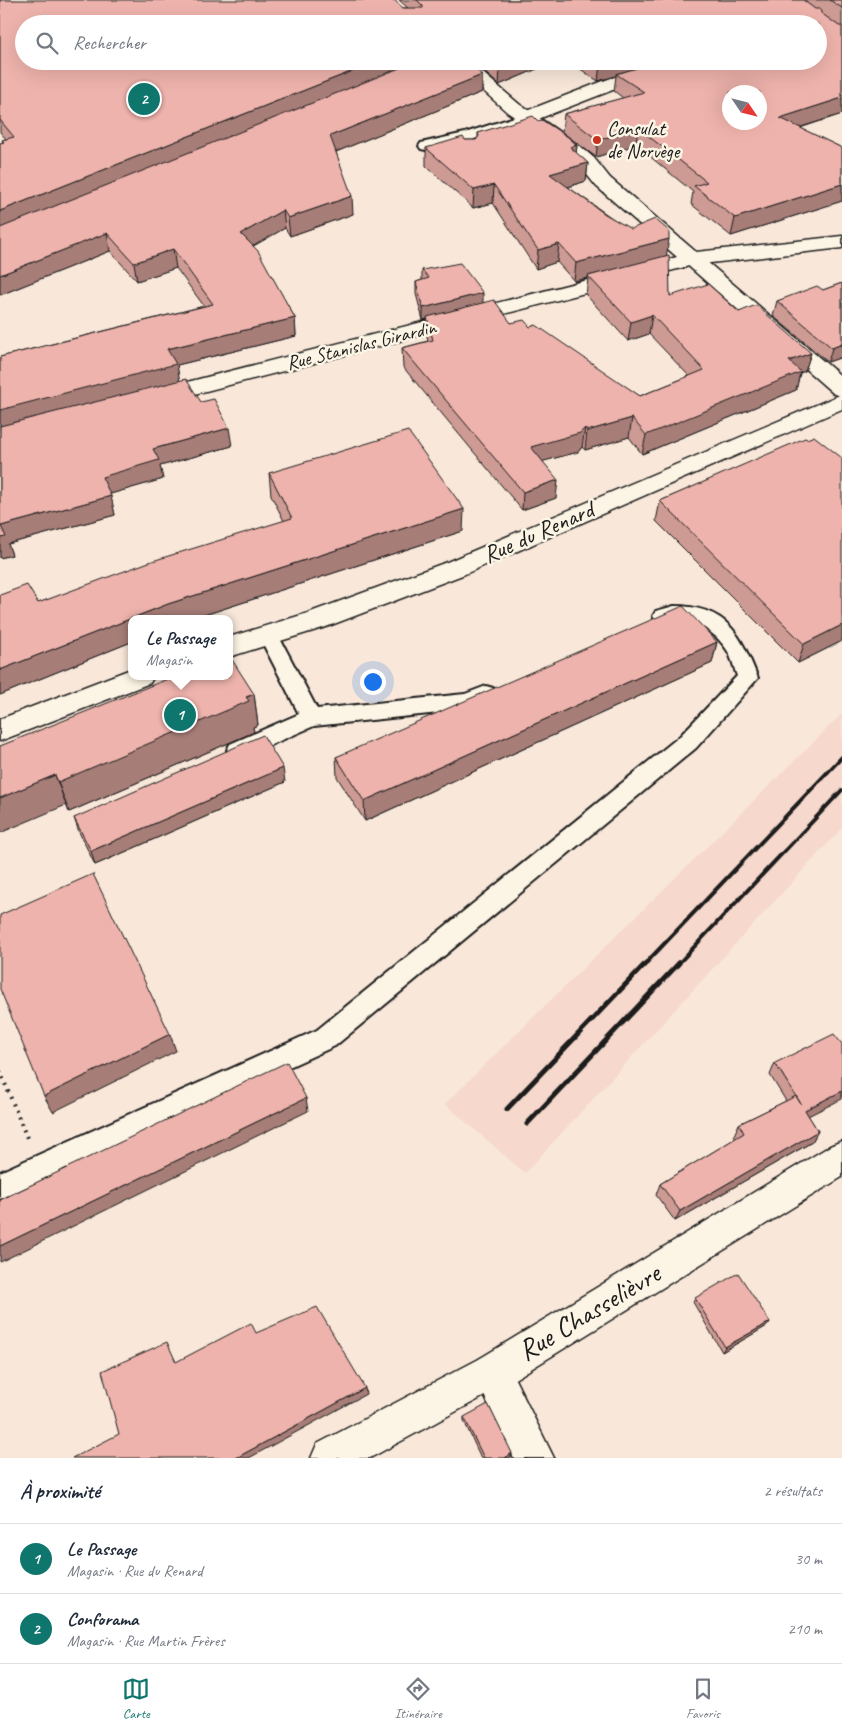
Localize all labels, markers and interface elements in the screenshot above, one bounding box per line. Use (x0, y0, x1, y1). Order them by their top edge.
search box (15, 15, 827, 70)
icon: search (33, 29, 61, 57)
text: Rechercher (73, 31, 146, 55)
pin: 2 (128, 80, 160, 118)
north arrow (722, 85, 767, 130)
place label: Consulat de Norvège (607, 116, 681, 164)
marker: Consulat de Norvège (591, 134, 603, 146)
street label: Rue Stanislas Girardin (284, 314, 439, 376)
street label: Rue du Renard (478, 493, 601, 570)
popup (128, 615, 233, 680)
text: Le Passage (146, 626, 215, 650)
text: Magasin (146, 650, 192, 670)
your location (360, 669, 386, 695)
pin: 1 (164, 696, 196, 734)
street label: Rue Chasselièvre (511, 1254, 669, 1369)
text: À proximité (20, 1478, 100, 1504)
text: 2 résultats (763, 1481, 822, 1501)
text: Le Passage (67, 1537, 136, 1561)
text: 1 (32, 1549, 40, 1569)
text: 30 m (795, 1549, 822, 1569)
text: Magasin · Rue du Renard (67, 1561, 202, 1581)
text: Conforama (67, 1607, 138, 1631)
text: 2 (32, 1619, 40, 1639)
text: 210 m (788, 1619, 822, 1639)
text: Magasin · Rue Martin Frères (67, 1631, 225, 1651)
tab: Carte (122, 1675, 150, 1722)
tab: Itinéraire (394, 1675, 442, 1722)
tab: Favoris (686, 1675, 720, 1722)

